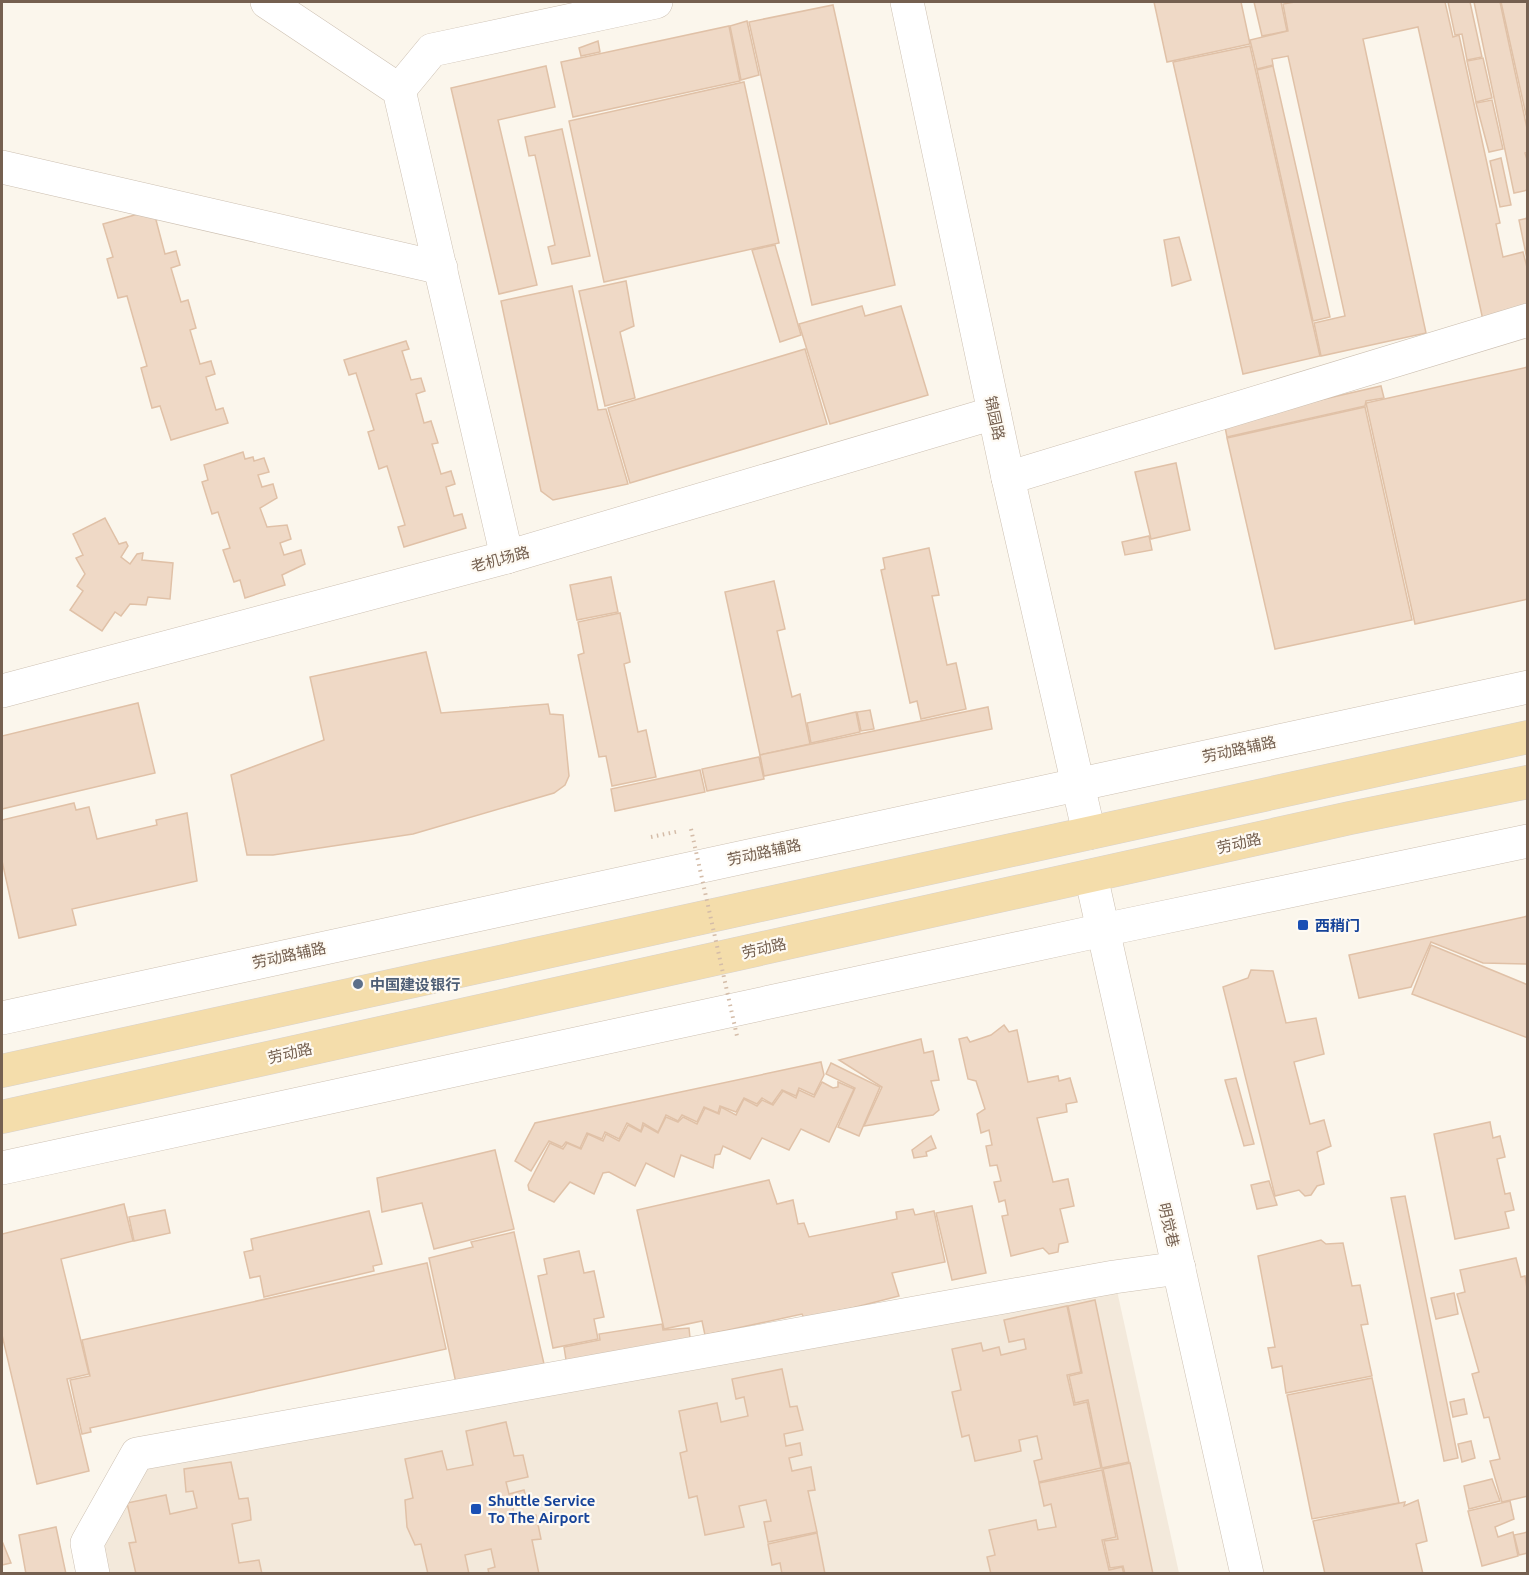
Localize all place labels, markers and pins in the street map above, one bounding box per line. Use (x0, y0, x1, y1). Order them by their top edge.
place label: 西稍门 (1315, 917, 1360, 934)
marker: 西稍门 (1296, 918, 1310, 932)
place label: 中国建设银行 (370, 976, 460, 993)
marker: 中国建设银行 (351, 977, 365, 991)
place label: Shuttle Service To The Airport (488, 1492, 595, 1526)
marker: Shuttle Service To The Airport (469, 1502, 483, 1516)

